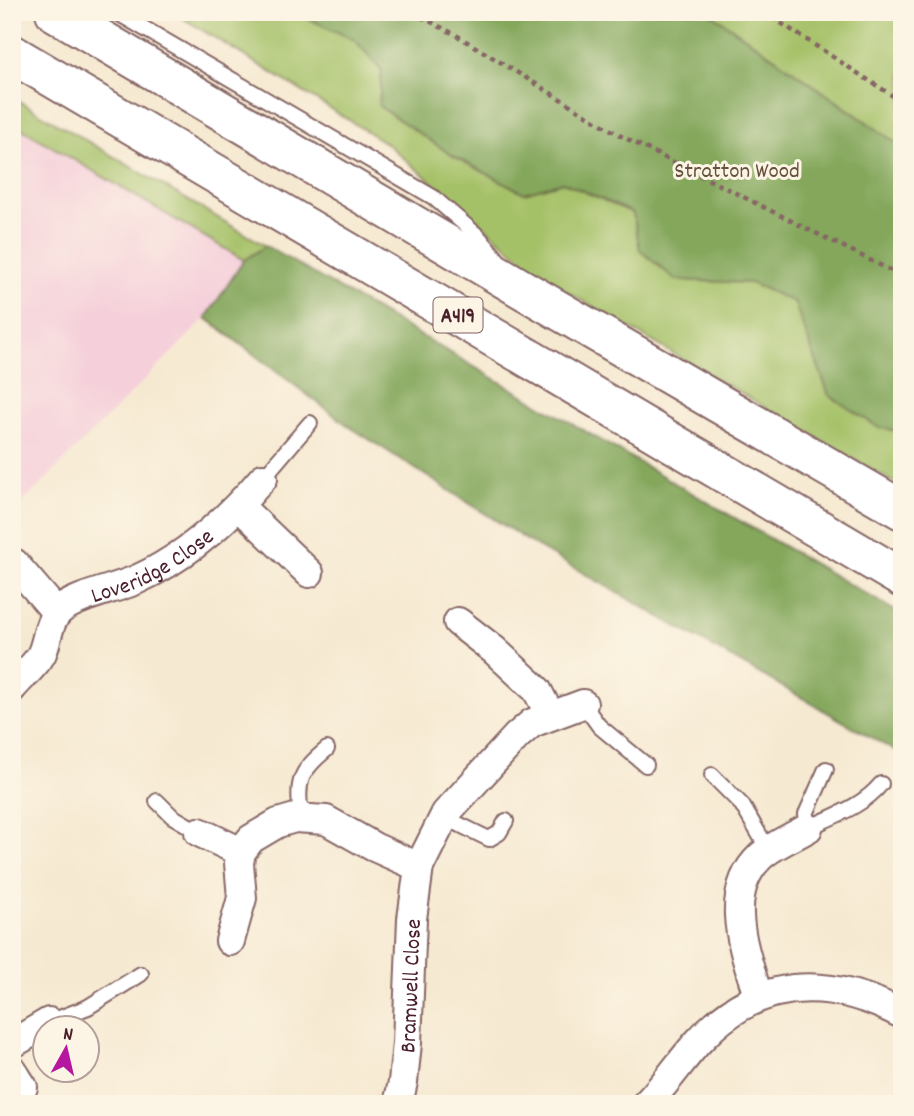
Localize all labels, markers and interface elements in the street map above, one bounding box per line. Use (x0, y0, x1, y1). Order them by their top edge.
park label: Stratton Wood (674, 156, 800, 189)
road number: A419 (434, 298, 482, 332)
street label: Loveridge Close (87, 522, 222, 614)
street label: Bramwell Close (393, 918, 432, 1055)
north arrow (32, 1014, 102, 1084)
text: N (61, 1022, 74, 1050)

